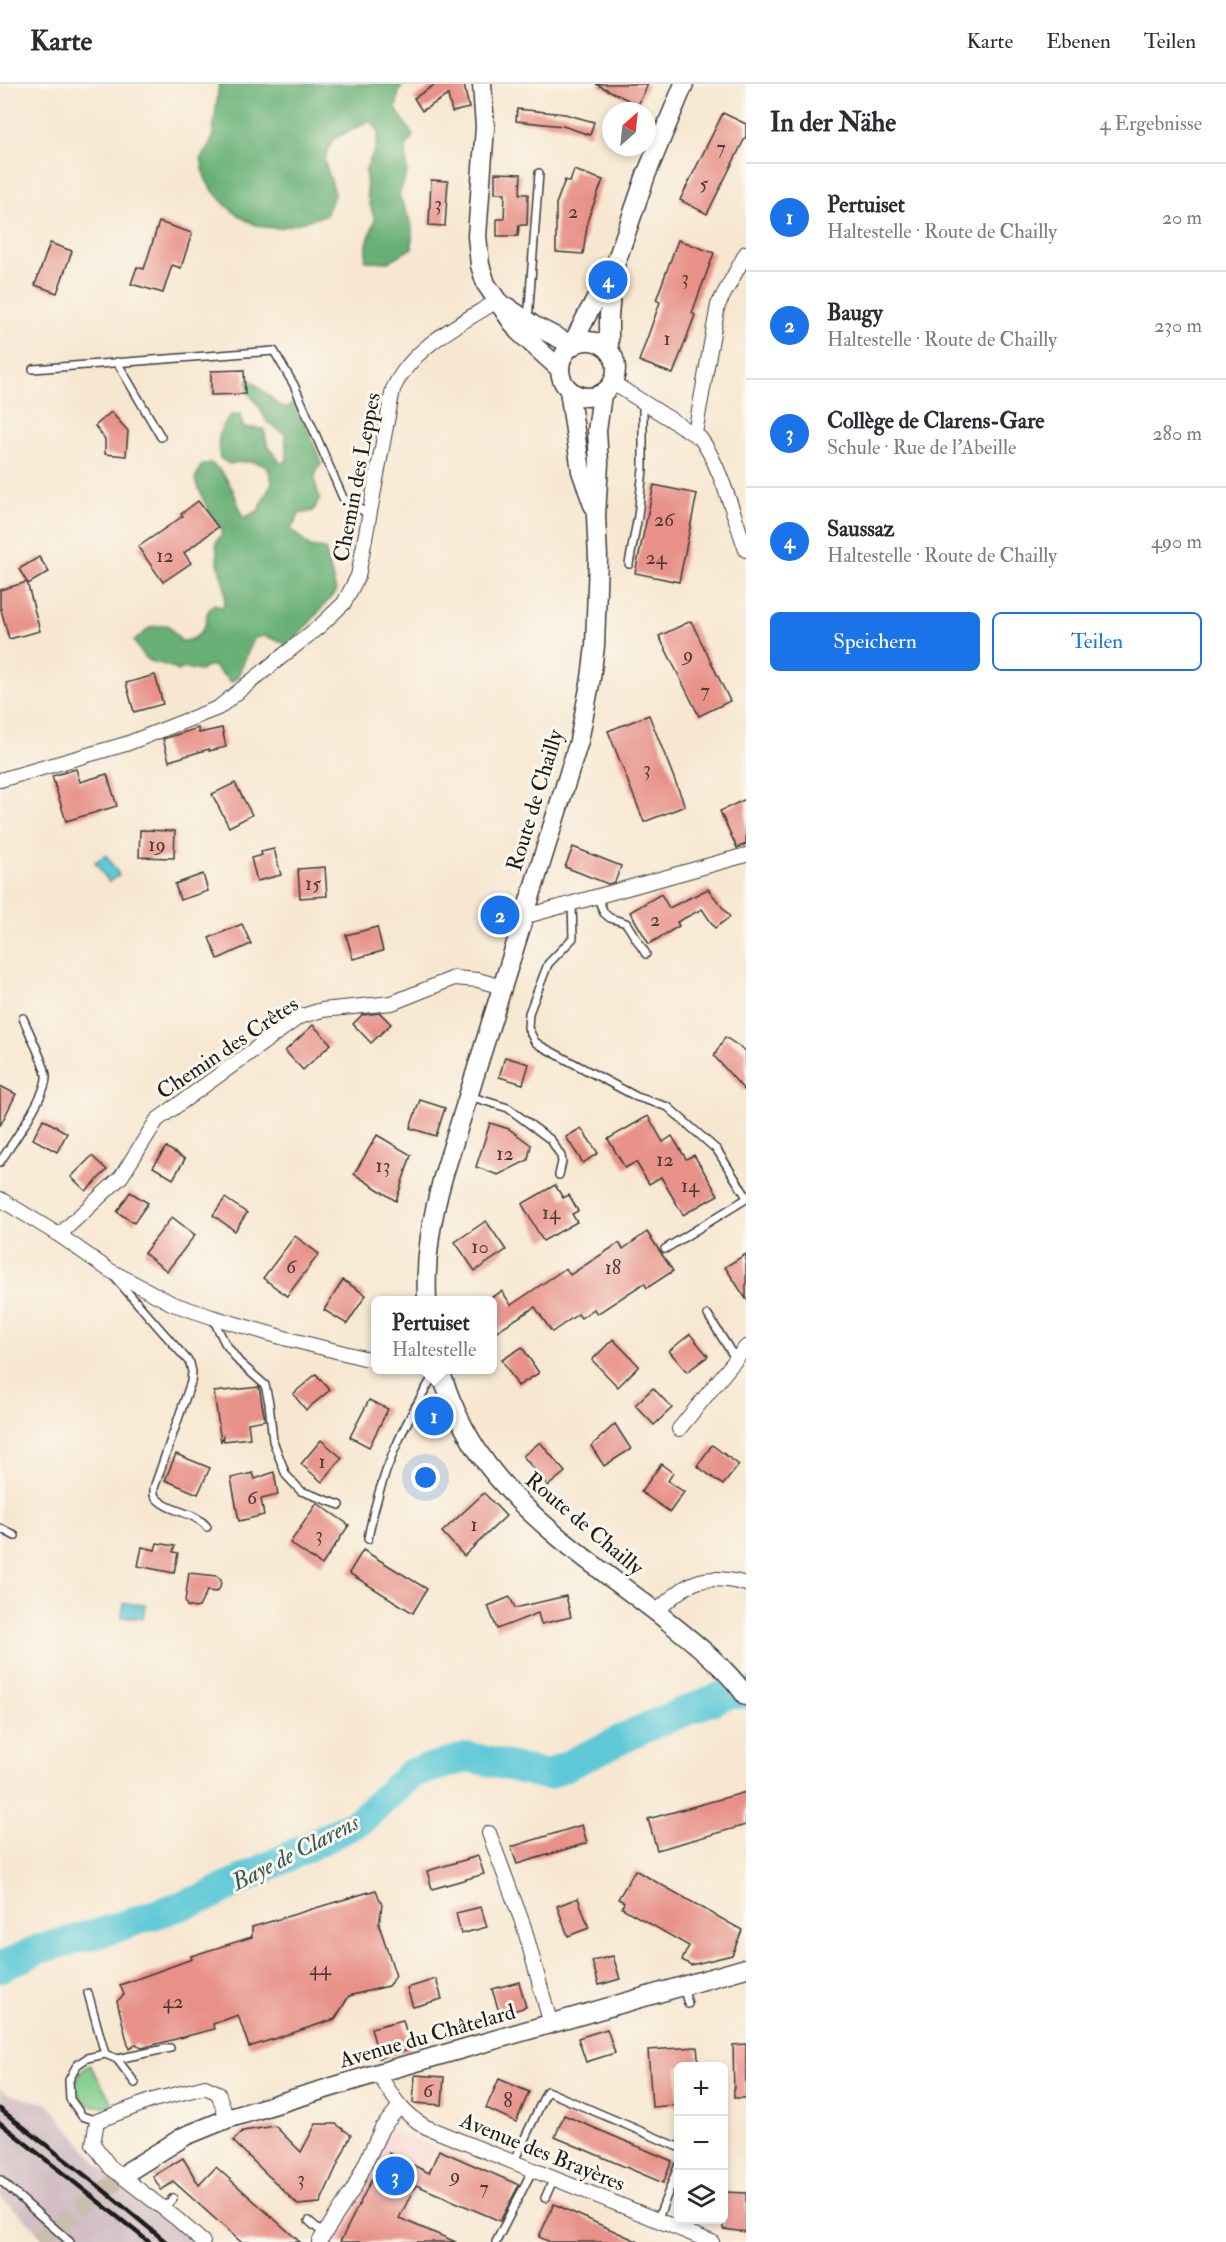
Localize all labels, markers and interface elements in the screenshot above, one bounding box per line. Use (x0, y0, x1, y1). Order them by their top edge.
text: Karte (30, 24, 92, 59)
text: Karte (966, 28, 1013, 55)
text: Ebenen (1046, 28, 1111, 55)
text: Teilen (1144, 28, 1196, 55)
north arrow (602, 102, 656, 156)
text: In der Nähe (770, 107, 896, 139)
text: 4 Ergebnisse (1100, 111, 1202, 136)
house number: 7 (716, 135, 726, 160)
house number: 5 (700, 171, 709, 196)
house number: 3 (434, 191, 442, 216)
text: Pertuiset (827, 191, 905, 219)
house number: 2 (568, 199, 578, 224)
text: 1 (786, 205, 793, 230)
text: 20 m (1162, 205, 1202, 230)
text: Haltestelle · Route de Chailly (827, 219, 1057, 244)
pin: 4 (588, 258, 628, 302)
house number: 3 (681, 265, 689, 290)
text: Baugy (827, 299, 883, 327)
text: 2 (784, 313, 795, 338)
text: 230 m (1154, 313, 1202, 338)
house number: 1 (663, 326, 671, 351)
text: Haltestelle · Route de Chailly (827, 327, 1057, 352)
street label: Chemin des Leppes (327, 390, 388, 564)
text: Collège de Clarens-Gare (827, 407, 1044, 435)
text: 3 (786, 421, 793, 446)
text: 280 m (1152, 421, 1202, 446)
text: Schule · Rue de l'Abeille (827, 435, 1016, 460)
house number: 26 (654, 507, 675, 532)
text: Saussaz (827, 515, 894, 543)
text: 4 (784, 529, 795, 554)
text: 490 m (1151, 529, 1202, 554)
house number: 12 (156, 543, 174, 568)
text: Haltestelle · Route de Chailly (827, 543, 1057, 568)
house number: 24 (646, 545, 668, 570)
button: Speichern (770, 612, 980, 671)
button: Teilen (992, 612, 1202, 671)
house number: 9 (681, 642, 693, 667)
house number: 7 (700, 678, 710, 703)
street label: Route de Chailly (500, 726, 570, 874)
house number: 3 (643, 756, 651, 781)
house number: 19 (148, 832, 166, 857)
house number: 15 (305, 871, 321, 896)
pin: 2 (480, 892, 520, 938)
house number: 2 (650, 907, 660, 932)
street label: Chemin des Crêtes (151, 990, 304, 1106)
house number: 12 (496, 1141, 514, 1166)
house number: 12 (656, 1147, 674, 1172)
house number: 13 (376, 1153, 390, 1178)
house number: 14 (681, 1173, 700, 1198)
house number: 14 (542, 1200, 561, 1225)
house number: 10 (471, 1234, 489, 1259)
house number: 6 (286, 1254, 297, 1279)
house number: 18 (605, 1255, 621, 1280)
popup (371, 1296, 497, 1374)
text: Pertuiset (392, 1309, 470, 1337)
text: Haltestelle (392, 1337, 476, 1362)
pin: 1 (414, 1394, 454, 1438)
house number: 1 (318, 1449, 326, 1474)
your location (411, 1463, 440, 1492)
street label: Route de Chailly (519, 1466, 650, 1582)
house number: 6 (247, 1485, 258, 1510)
house number: 1 (470, 1512, 478, 1537)
house number: 3 (315, 1522, 323, 1547)
water label: Baye de Clarens (225, 1807, 365, 1898)
house number: 44 (309, 1956, 332, 1981)
house number: 42 (163, 1989, 183, 2014)
street label: Avenue du Châtelard (335, 1997, 519, 2075)
map controls (674, 2062, 728, 2224)
button: + (674, 2062, 728, 2116)
house number: 6 (423, 2078, 434, 2103)
house number: 8 (503, 2088, 513, 2113)
street label: Avenue des Brayères (455, 2106, 629, 2198)
button: − (674, 2116, 728, 2170)
pin: 3 (376, 2154, 414, 2198)
house number: 9 (448, 2163, 460, 2188)
house number: 3 (297, 2166, 305, 2191)
button: layers (674, 2170, 728, 2224)
house number: 7 (479, 2175, 489, 2200)

